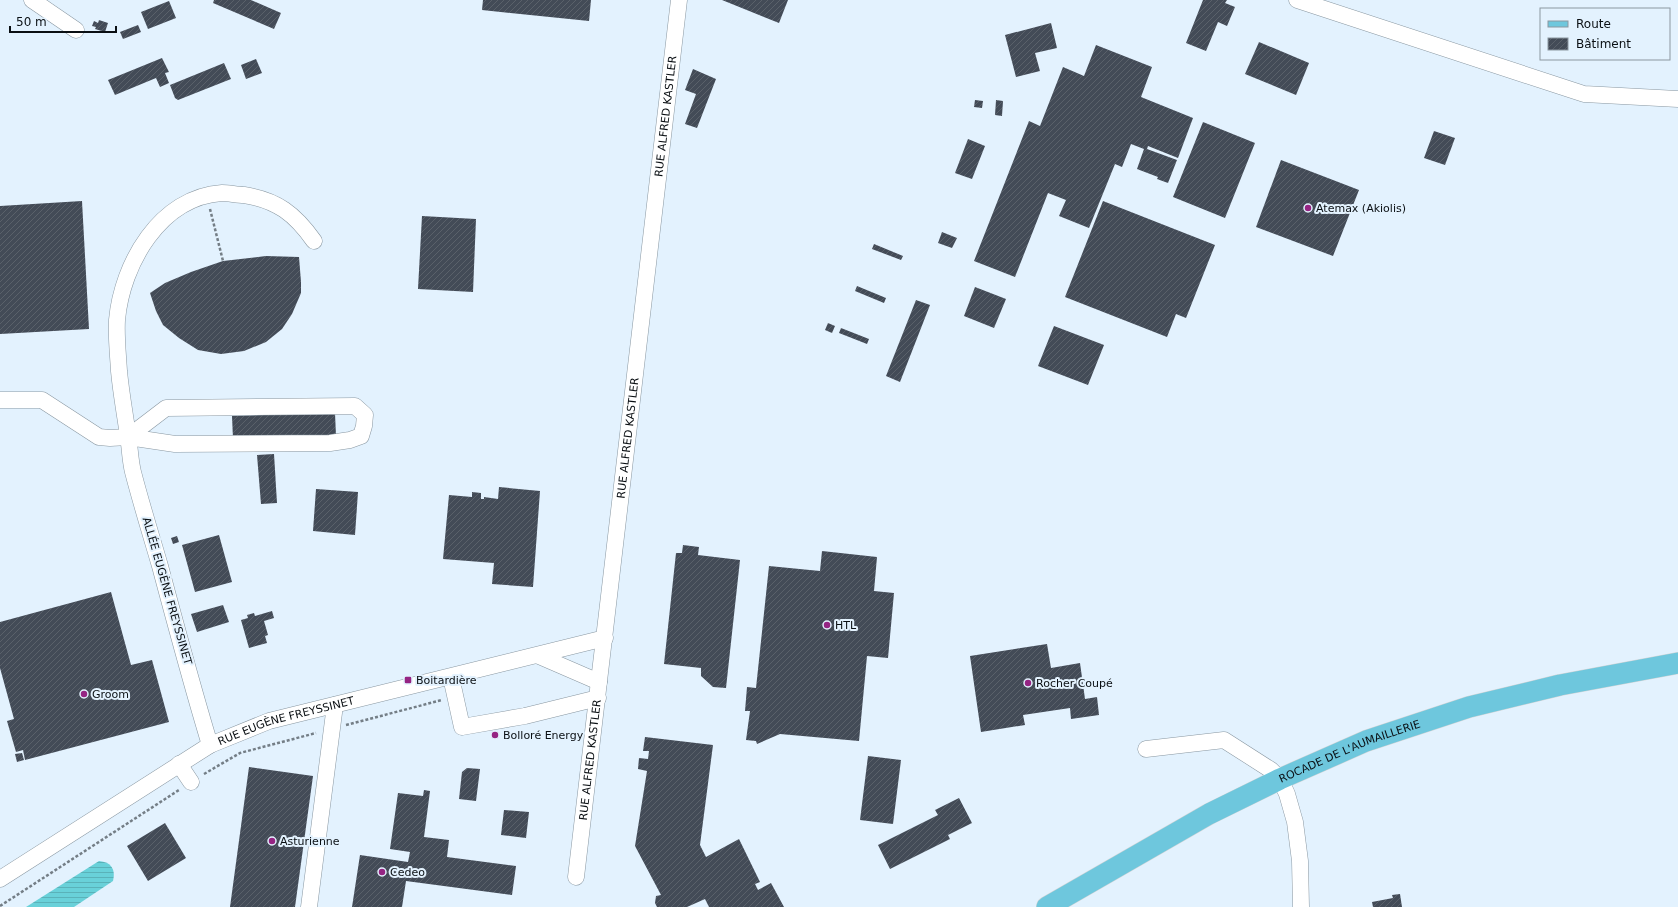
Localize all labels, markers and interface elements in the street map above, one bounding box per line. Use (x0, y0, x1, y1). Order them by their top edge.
scale bar (10, 8, 116, 34)
legend (1540, 8, 1670, 60)
text: 50 m (16, 15, 47, 29)
text: Route (1576, 17, 1611, 31)
text: Bâtiment (1576, 37, 1631, 51)
street label: RUE ALFRED KASTLER (652, 55, 679, 177)
place label: Atemax (Akiolis) (1316, 202, 1406, 215)
marker: Atemax (Akiolis) (1303, 203, 1313, 213)
street label: RUE ALFRED KASTLER (614, 376, 641, 499)
street label: ALLÉE EUGÈNE FREYSSINET (140, 516, 194, 667)
place label: HTL (835, 619, 857, 632)
marker: HTL (822, 620, 832, 630)
place label: Boitardière (416, 674, 477, 687)
marker: Boitardière (403, 675, 413, 685)
place label: Rocher Coupé (1036, 677, 1113, 690)
marker: Rocher Coupé (1023, 678, 1033, 688)
place label: Groom (92, 688, 129, 701)
marker: Groom (79, 689, 89, 699)
street label: RUE EUGÈNE FREYSSINET (216, 694, 356, 748)
street label: RUE ALFRED KASTLER (576, 698, 603, 821)
street label: ROCADE DE L'AUMAILLERIE (1277, 717, 1422, 785)
place label: Bolloré Energy (503, 729, 584, 742)
marker: Bolloré Energy (490, 730, 500, 740)
place label: Asturienne (280, 835, 340, 848)
marker: Asturienne (267, 836, 277, 846)
place label: Cedeo (390, 866, 425, 879)
marker: Cedeo (377, 867, 387, 877)

